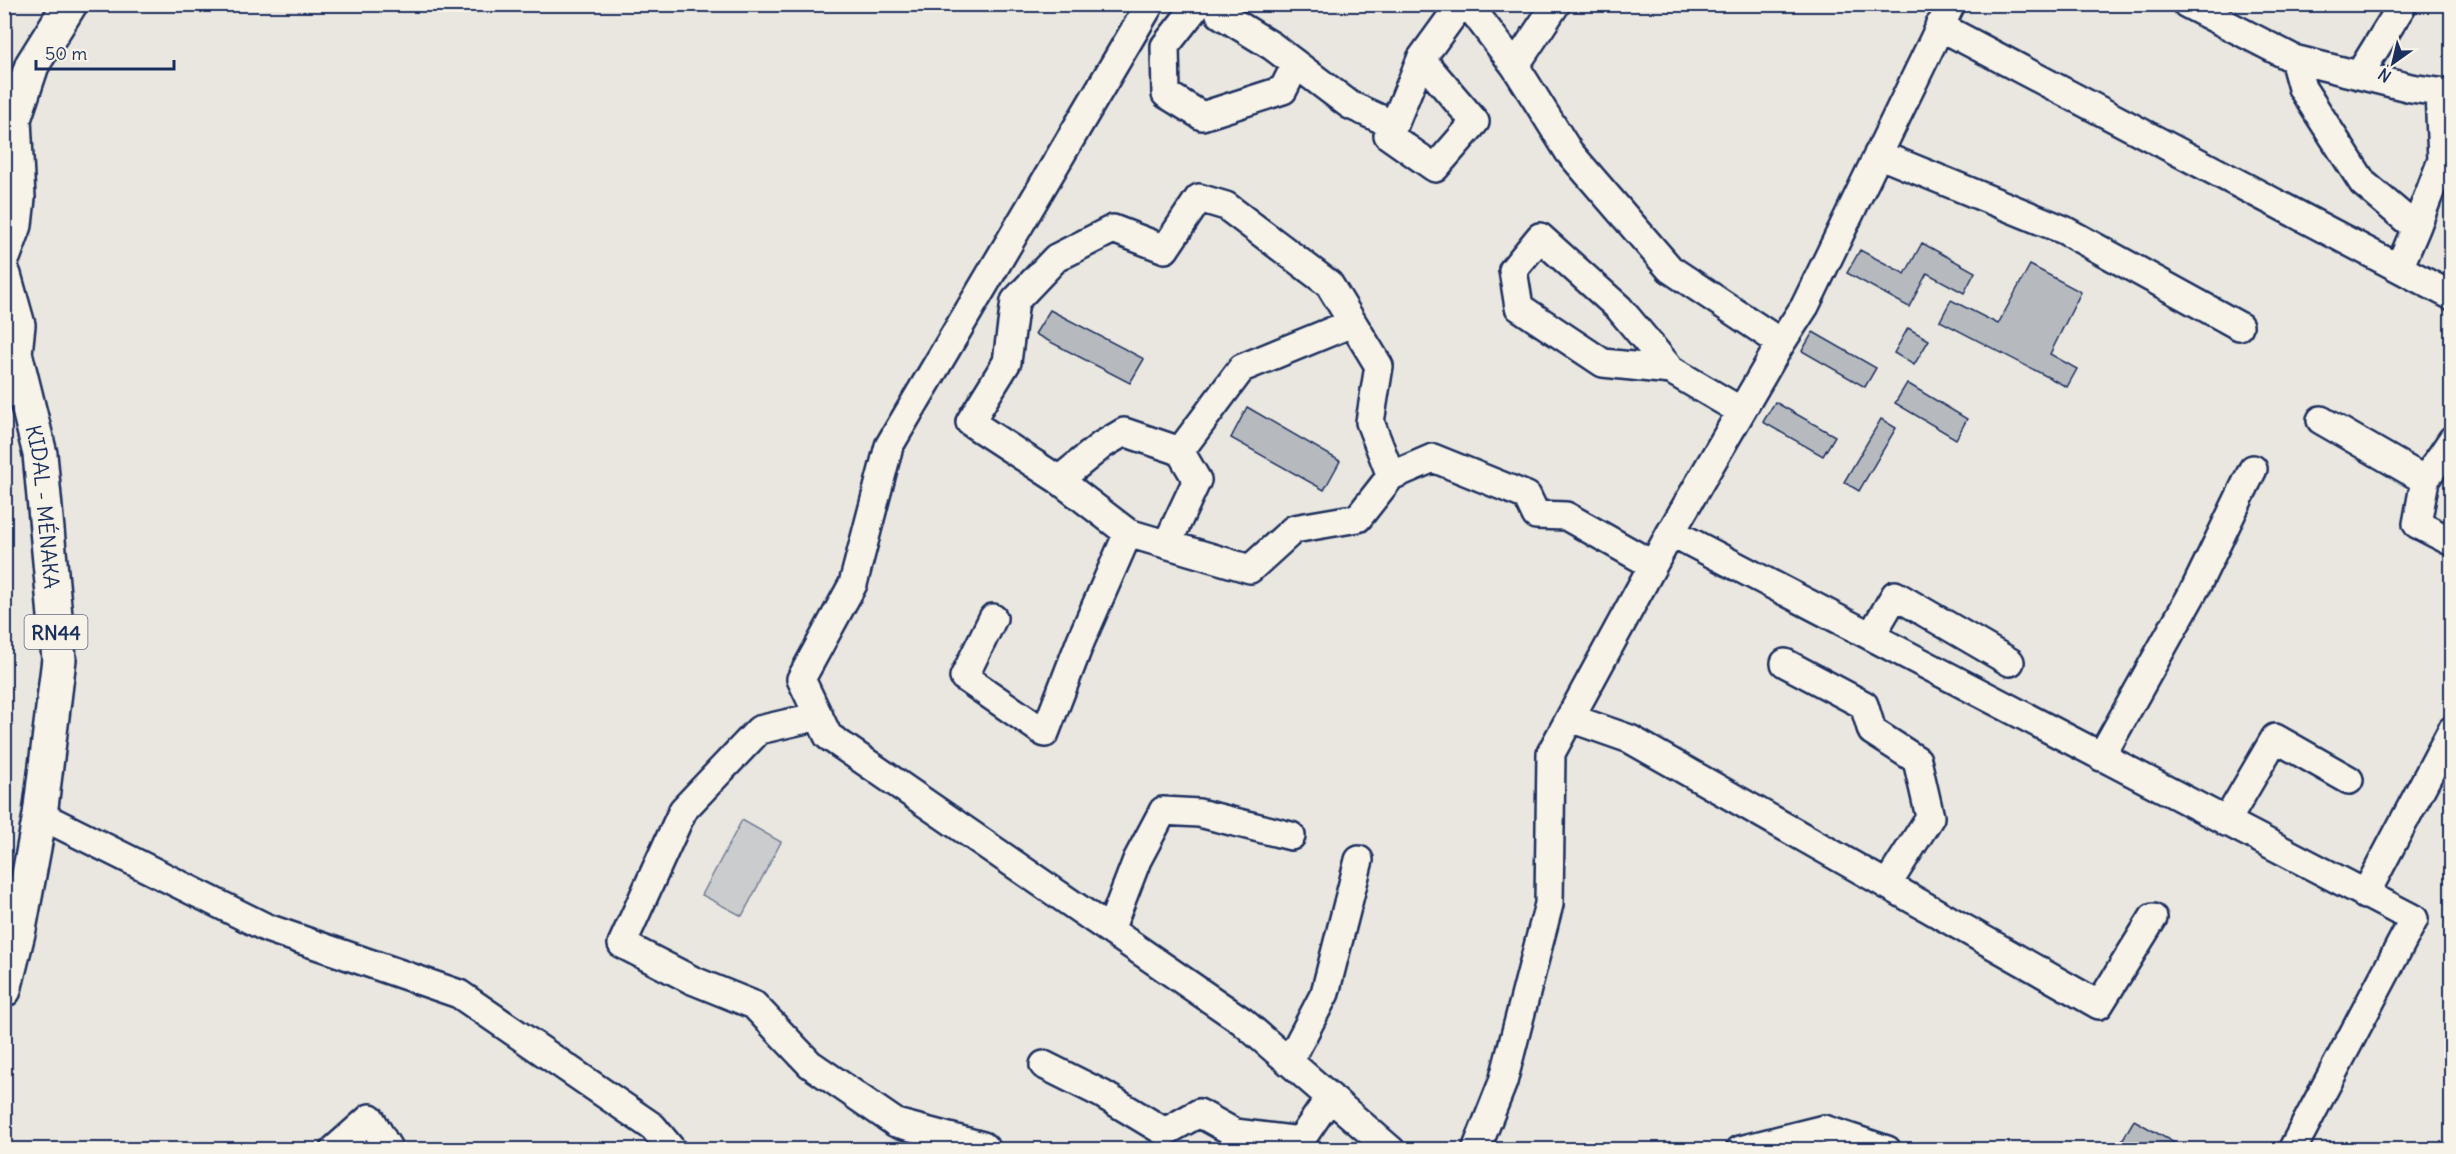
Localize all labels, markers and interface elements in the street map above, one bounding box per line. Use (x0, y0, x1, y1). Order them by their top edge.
scale bar (36, 33, 174, 71)
north arrow (2363, 33, 2423, 93)
text: 50 m (45, 42, 87, 65)
text: N (2374, 64, 2395, 87)
street label: KIDAL - MÉNAKA (20, 422, 66, 590)
road number: RN44 (25, 615, 88, 649)

